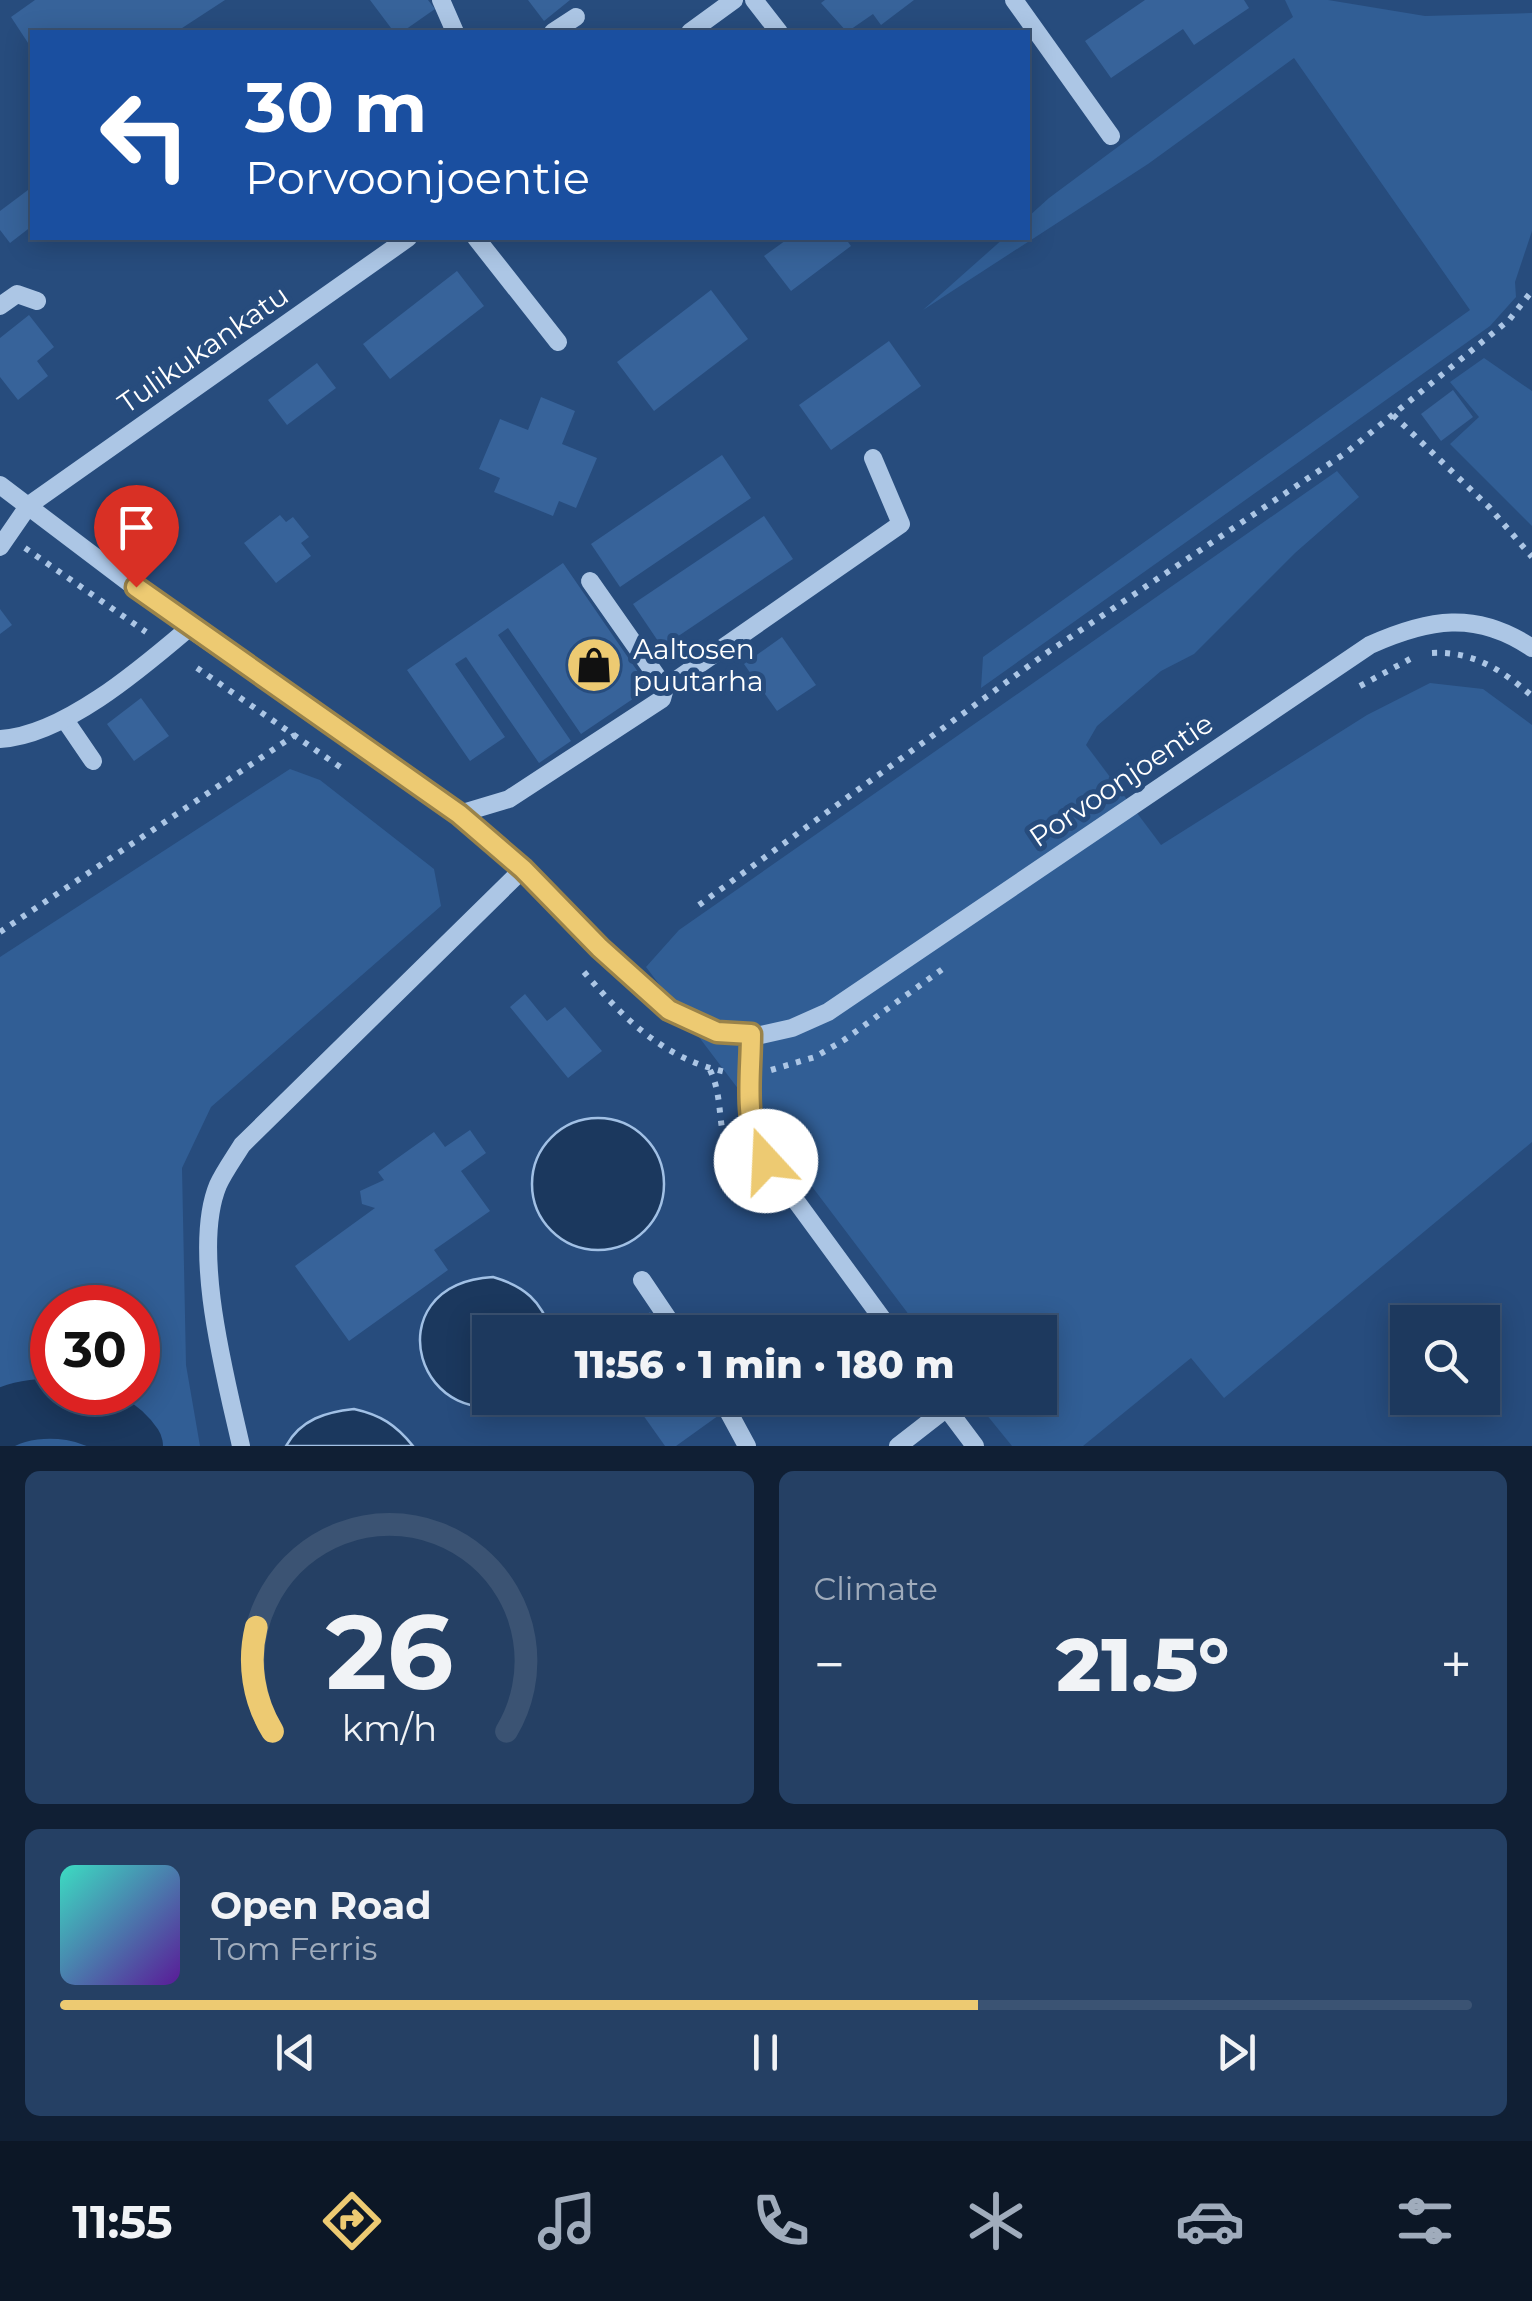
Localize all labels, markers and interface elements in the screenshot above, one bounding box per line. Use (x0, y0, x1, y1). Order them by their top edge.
text: 30 m (245, 64, 427, 150)
icon: left (80, 70, 210, 200)
text: Porvoonjoentie (245, 150, 590, 205)
street label: Tulikukankatu (111, 278, 295, 420)
pin (94, 485, 179, 588)
icon: arrive (109, 500, 164, 555)
place label: Aaltosen puutarha (633, 632, 763, 698)
shop icon: Aaltosen puutarha (564, 635, 624, 695)
street label: Porvoonjoentie (1023, 706, 1219, 854)
position arrow (714, 1109, 818, 1213)
speed limit sign: 30 (30, 1285, 160, 1415)
map controls (1390, 1305, 1500, 1415)
button: search (1390, 1305, 1500, 1415)
text: 11:56 · 1 min · 180 m (574, 1341, 955, 1388)
text: Climate (814, 1569, 938, 1608)
text: 26 (325, 1588, 453, 1715)
text: 21.5° (1056, 1618, 1229, 1710)
text: − (814, 1631, 845, 1698)
text: + (1440, 1631, 1472, 1698)
text: km/h (342, 1706, 437, 1750)
text: Open Road (210, 1882, 432, 1929)
text: Tom Ferris (210, 1929, 377, 1968)
icon: previous (268, 2025, 323, 2080)
icon: pause (738, 2025, 793, 2080)
icon: next (1209, 2025, 1264, 2080)
icon: directions (317, 2186, 387, 2256)
icon: music (532, 2186, 602, 2256)
icon: phone (746, 2186, 816, 2256)
icon: climate (961, 2186, 1031, 2256)
icon: car (1175, 2186, 1245, 2256)
icon: filters (1390, 2186, 1460, 2256)
text: 11:55 (72, 2194, 173, 2249)

